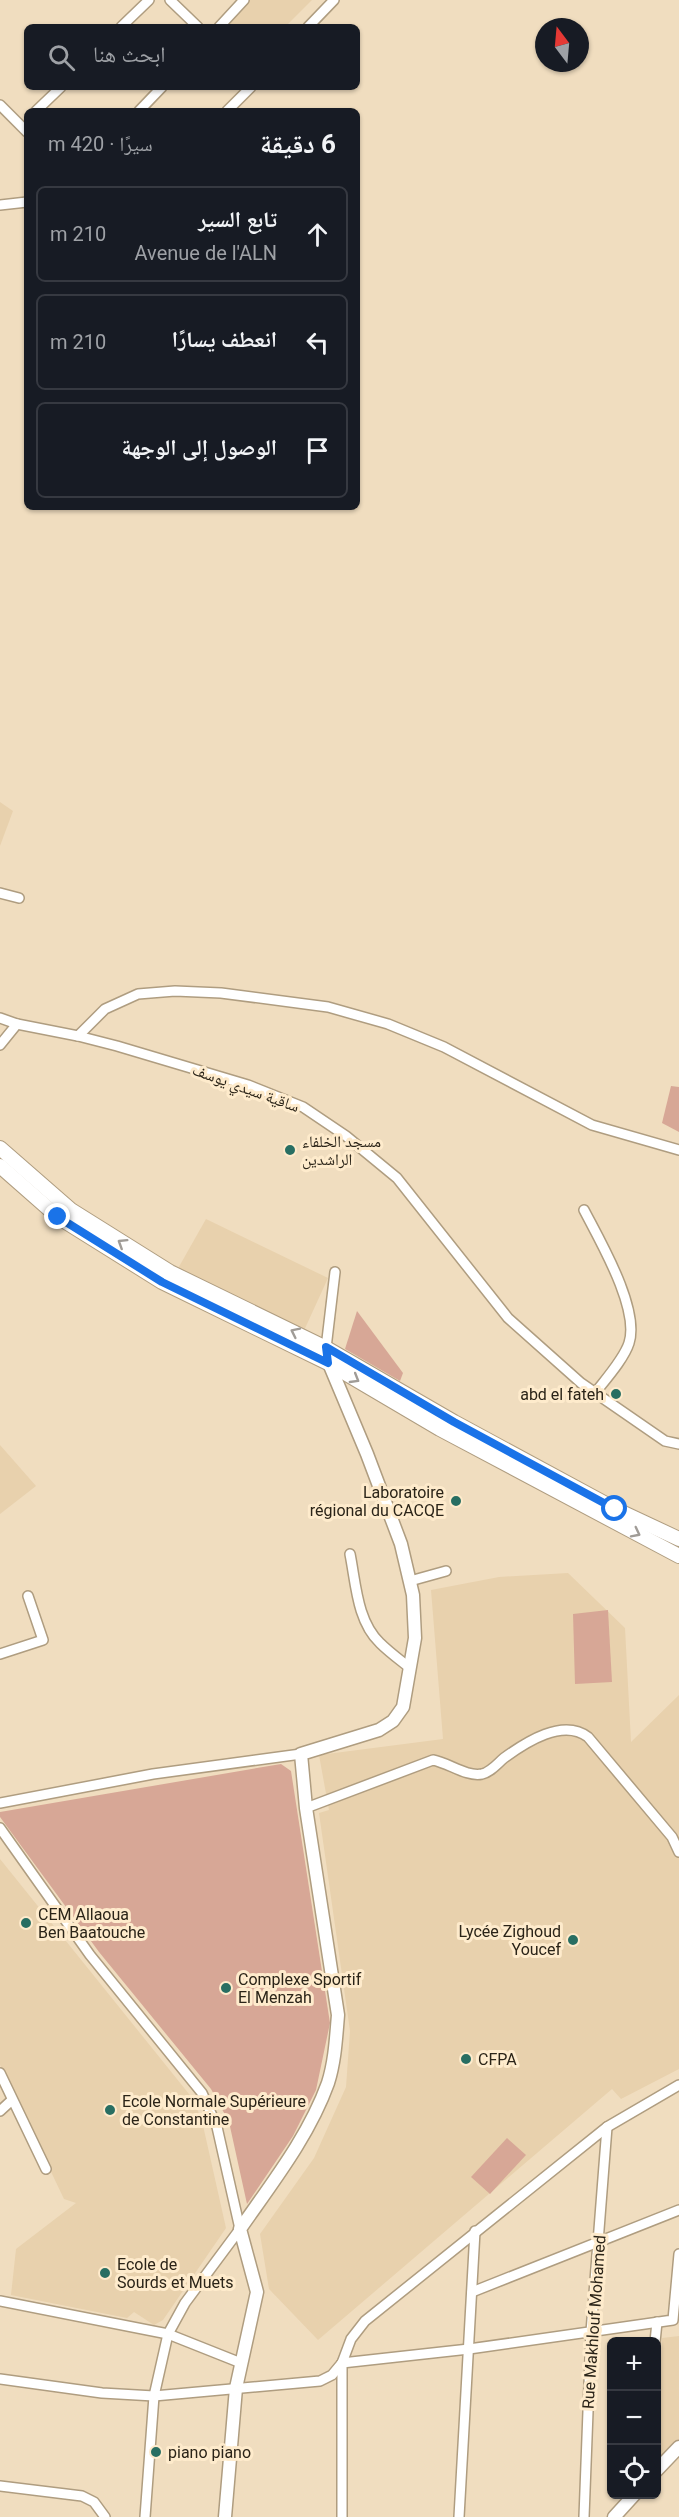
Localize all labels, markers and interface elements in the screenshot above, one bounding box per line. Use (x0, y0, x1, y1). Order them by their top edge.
north arrow (535, 18, 589, 72)
search box (24, 24, 360, 90)
icon: search (45, 41, 78, 74)
text: ابحث هنا (93, 42, 166, 67)
text: 6 دقيقة (260, 129, 336, 159)
text: سيرًا · 420 m (48, 132, 153, 156)
text: تابع السير (198, 207, 277, 232)
icon: ahead (301, 218, 334, 251)
text: 210 m (50, 222, 106, 246)
text: Avenue de l'ALN (135, 241, 277, 265)
icon: left (301, 326, 334, 359)
text: انعطف يسارًا (172, 327, 277, 352)
text: 210 m (50, 330, 106, 354)
icon: arrive (301, 434, 334, 467)
text: الوصول إلى الوجهة (121, 435, 277, 460)
street label: ساقية سيدي يوسف (189, 1060, 302, 1119)
place label: مسجد الخلفاء الراشدين (302, 1132, 381, 1170)
marker: مسجد الخلفاء الراشدين (283, 1143, 297, 1157)
route end (44, 1203, 70, 1229)
one-way arrow (118, 1239, 129, 1250)
one-way arrow (290, 1328, 301, 1340)
one-way arrow (349, 1371, 359, 1383)
place label: abd el fateh (520, 1385, 604, 1404)
marker: abd el fateh (609, 1387, 623, 1401)
place label: Laboratoire régional du CACQE (310, 1483, 444, 1520)
marker: Laboratoire régional du CACQE (449, 1494, 463, 1508)
route start (601, 1495, 627, 1521)
one-way arrow (630, 1526, 641, 1538)
place label: CEM Allaoua Ben Baatouche (38, 1905, 145, 1942)
marker: CEM Allaoua Ben Baatouche (19, 1916, 33, 1930)
place label: Lycée Zighoud Youcef (458, 1922, 561, 1959)
marker: Lycée Zighoud Youcef (566, 1933, 580, 1947)
place label: Complexe Sportif El Menzah (238, 1970, 362, 2007)
marker: Complexe Sportif El Menzah (219, 1981, 233, 1995)
place label: CFPA (478, 2050, 517, 2069)
marker: CFPA (459, 2052, 473, 2066)
place label: Ecole Normale Supérieure de Constantine (122, 2092, 306, 2129)
marker: Ecole Normale Supérieure de Constantine (103, 2103, 117, 2117)
street label: Rue Makhlouf Mohamed (578, 2234, 610, 2410)
place label: Ecole de Sourds et Muets (117, 2255, 233, 2292)
marker: Ecole de Sourds et Muets (98, 2266, 112, 2280)
map controls (607, 2337, 661, 2499)
button: + (607, 2337, 661, 2391)
button: − (607, 2391, 661, 2445)
place label: piano piano (168, 2443, 251, 2462)
marker: piano piano (149, 2445, 163, 2459)
button: locate (607, 2445, 661, 2499)

